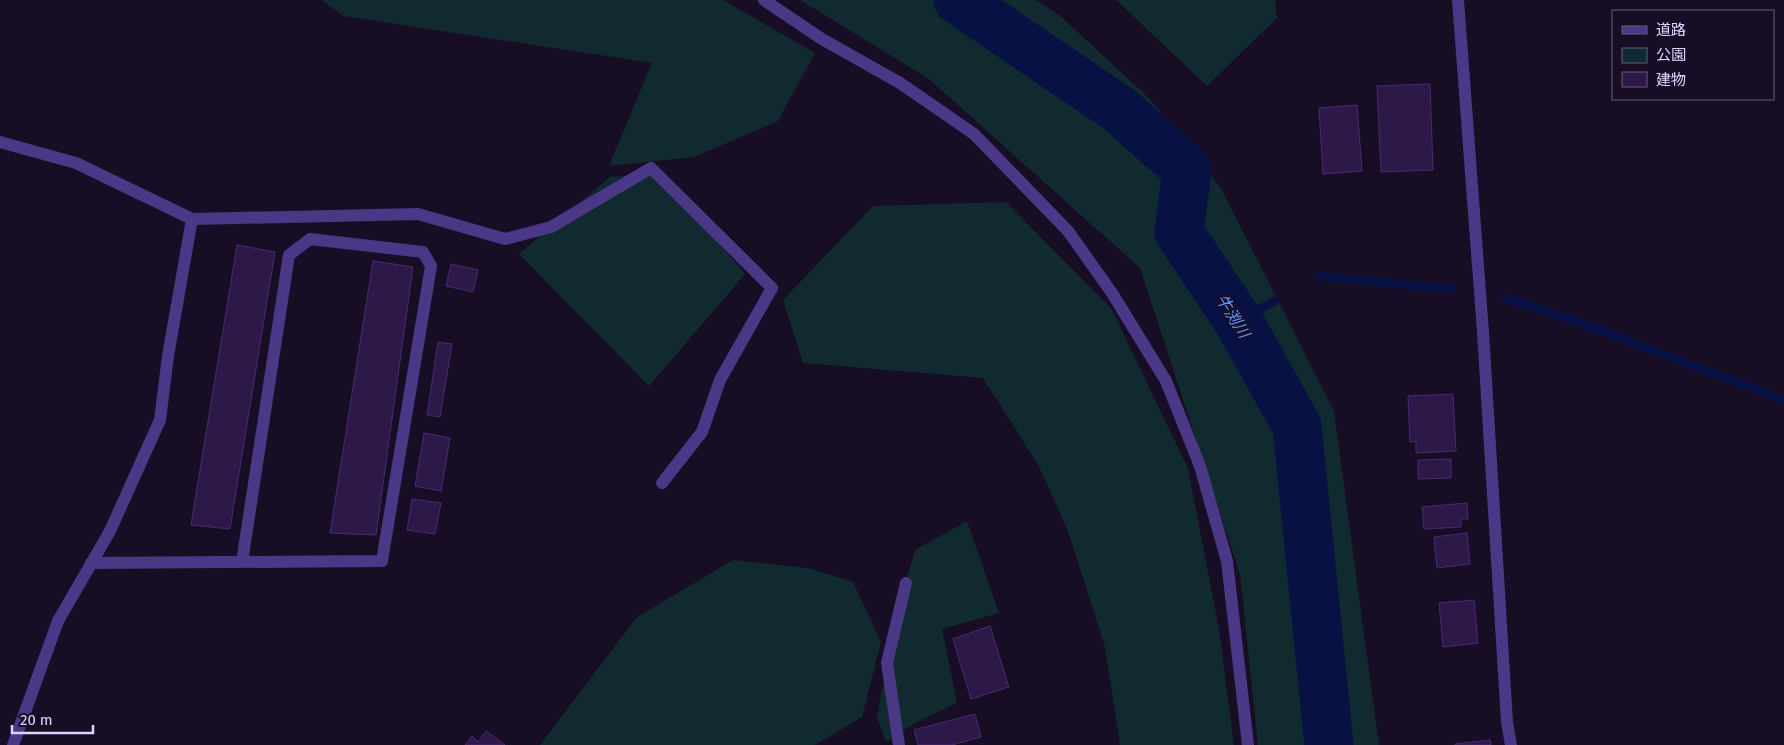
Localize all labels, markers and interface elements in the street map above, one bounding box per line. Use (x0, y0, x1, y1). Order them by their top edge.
legend (1612, 10, 1774, 100)
text: 道路 (1656, 21, 1686, 39)
text: 公園 (1656, 46, 1686, 64)
text: 建物 (1656, 71, 1686, 89)
water label: 牛渕川 (1212, 291, 1255, 343)
scale bar (12, 702, 94, 734)
text: 20 m (20, 711, 53, 729)

